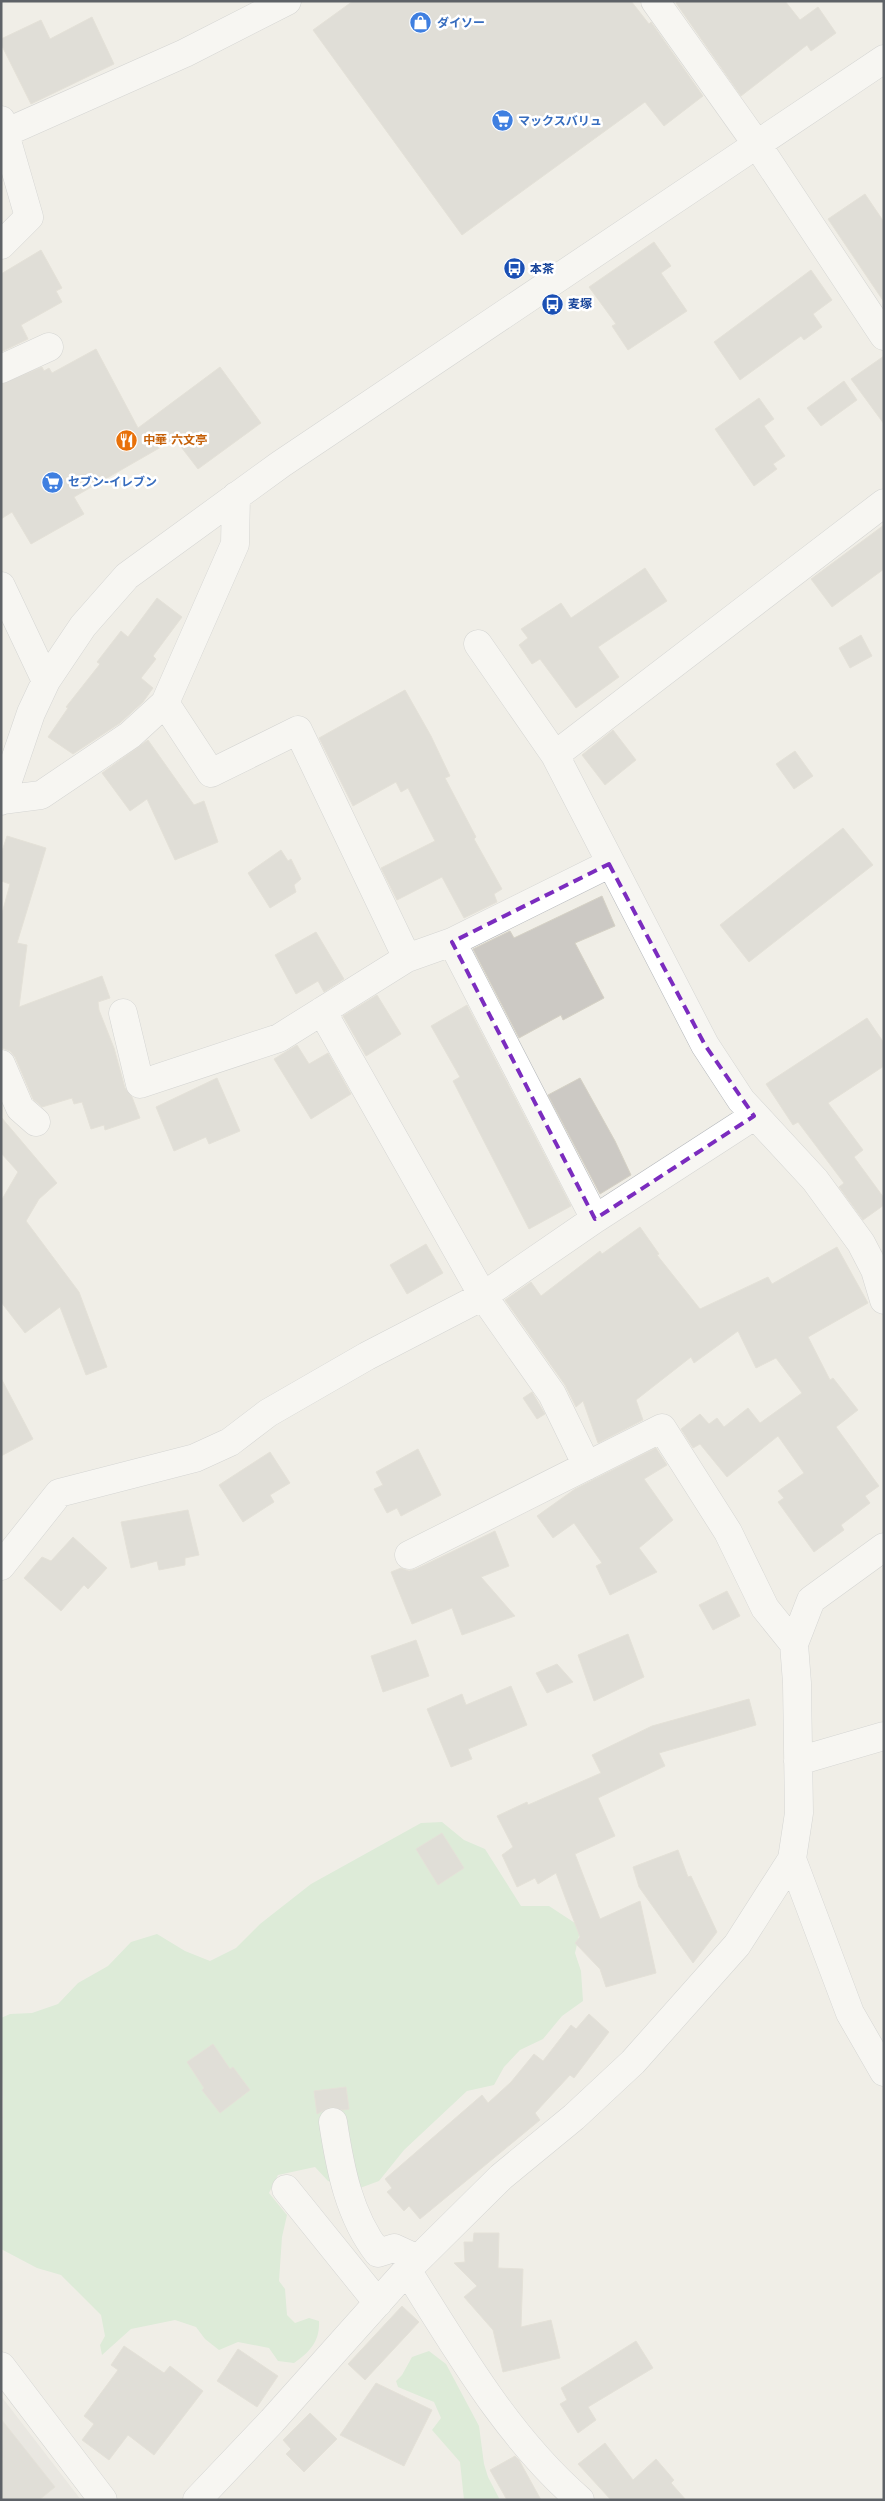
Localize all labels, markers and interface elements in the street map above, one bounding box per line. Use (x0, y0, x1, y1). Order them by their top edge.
shop icon: ダイソー (409, 11, 433, 35)
place label: ダイソー (437, 16, 485, 30)
supermarket icon: マックスバリュ (490, 109, 514, 133)
place label: マックスバリュ (518, 114, 602, 128)
bus stop icon: 本茶 (502, 257, 526, 281)
place label: 本茶 (530, 262, 554, 276)
bus stop icon: 麦塚 (540, 292, 564, 316)
place label: 麦塚 (568, 297, 592, 311)
restaurant icon: 中華 六文亭 (115, 428, 139, 452)
place label: 中華 六文亭 (143, 433, 207, 447)
supermarket icon: セブン-イレブン (40, 470, 64, 494)
place label: セブン-イレブン (68, 475, 157, 489)

